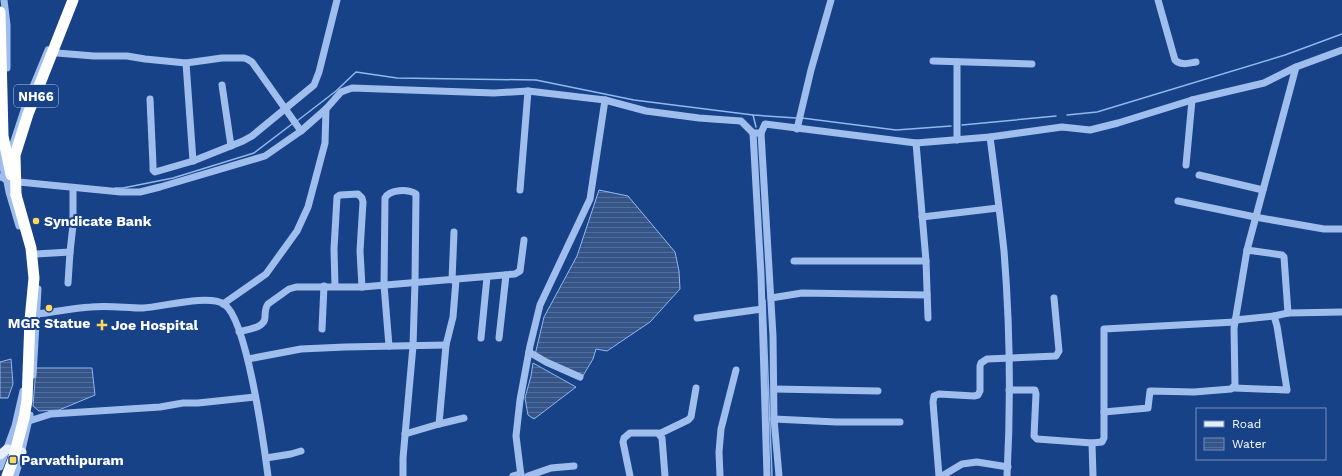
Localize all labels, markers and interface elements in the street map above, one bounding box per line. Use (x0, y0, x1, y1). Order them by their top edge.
road number: NH66 (14, 85, 58, 107)
place label: Syndicate Bank (44, 213, 152, 229)
marker: Syndicate Bank (31, 216, 41, 226)
marker: MGR Statue (44, 303, 54, 313)
place label: MGR Statue (8, 315, 90, 331)
place label: Joe Hospital (111, 317, 198, 333)
marker: Joe Hospital (96, 319, 108, 331)
legend (1196, 408, 1326, 460)
text: Road (1232, 417, 1261, 431)
text: Water (1232, 437, 1267, 451)
place label: Parvathipuram (21, 452, 124, 468)
marker: Parvathipuram (8, 455, 18, 465)

